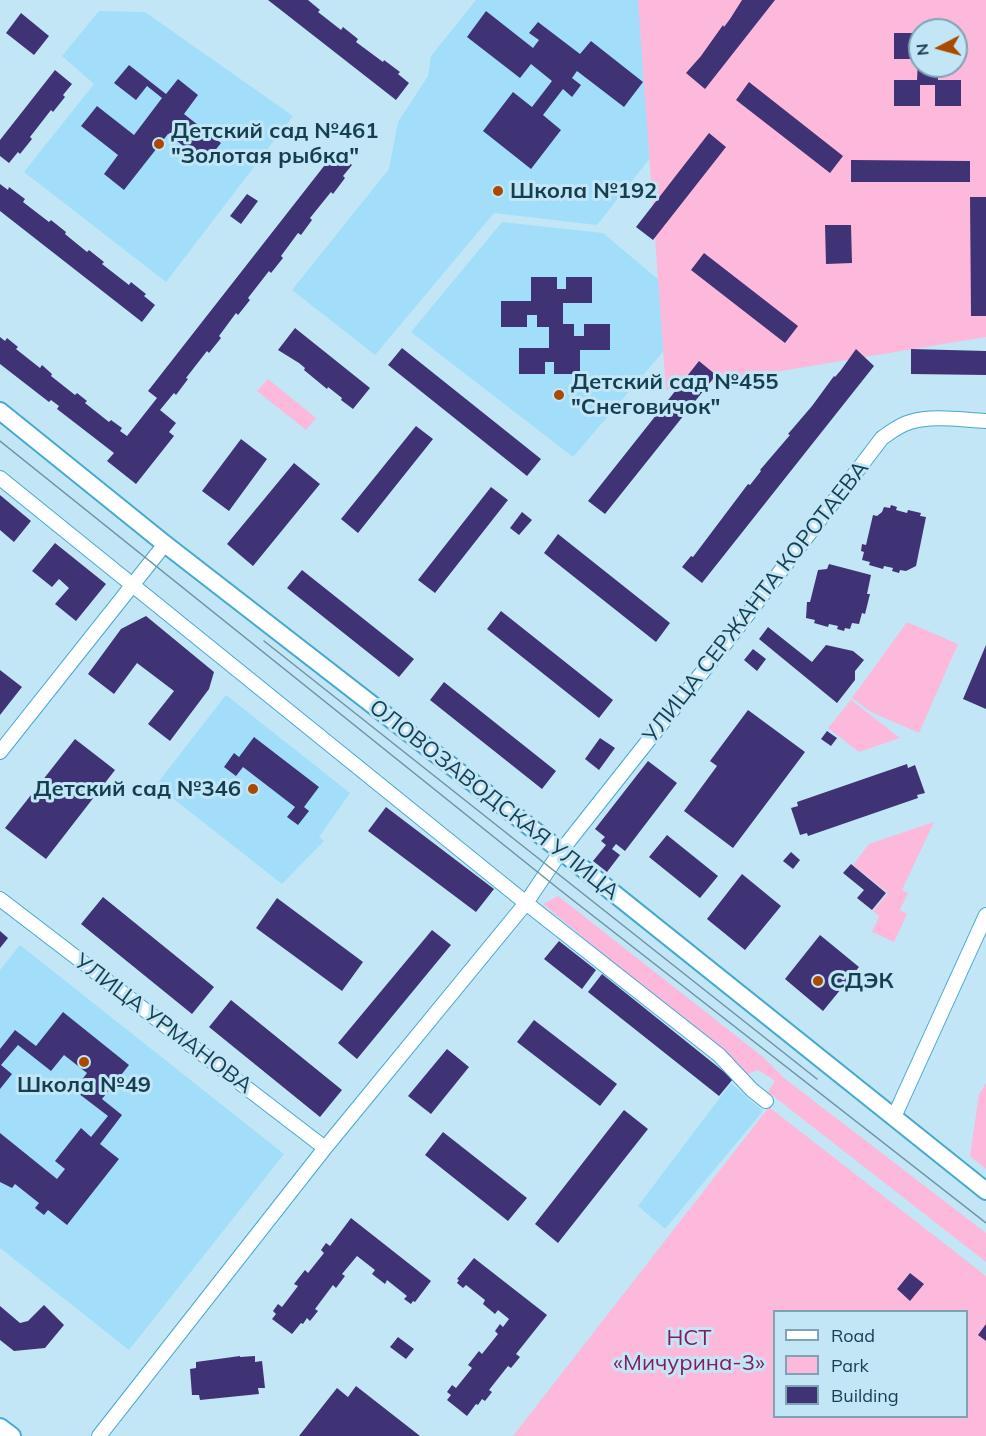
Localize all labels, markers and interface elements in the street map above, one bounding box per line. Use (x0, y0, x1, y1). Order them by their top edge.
north arrow (908, 18, 968, 78)
text: N (912, 43, 933, 57)
place label: Детский сад №461 "Золотая рыбка" (171, 118, 378, 170)
marker: Детский сад №461 "Золотая рыбка" (152, 137, 166, 151)
place label: Школа №192 (510, 178, 657, 204)
marker: Школа №192 (491, 184, 505, 198)
place label: Детский сад №455 "Снеговичок" (571, 369, 778, 420)
marker: Детский сад №455 "Снеговичок" (552, 388, 566, 402)
street label: УЛИЦА СЕРЖАНТА КОРОТАЕВА (638, 456, 874, 748)
street label: ОЛОВОЗАВОДСКАЯ УЛИЦА (364, 694, 624, 906)
place label: Детский сад №346 (34, 776, 241, 802)
marker: Детский сад №346 (246, 782, 260, 796)
street label: УЛИЦА УРМАНОВА (69, 948, 257, 1100)
place label: СДЭК (830, 968, 894, 994)
marker: СДЭК (811, 974, 825, 988)
marker: Школа №49 (77, 1055, 91, 1069)
place label: Школа №49 (17, 1072, 151, 1098)
legend (773, 1310, 968, 1418)
text: Road (831, 1324, 875, 1347)
park label: НСТ «Мичурина-3» (613, 1325, 765, 1376)
text: Park (831, 1354, 869, 1377)
text: Building (831, 1384, 899, 1407)

